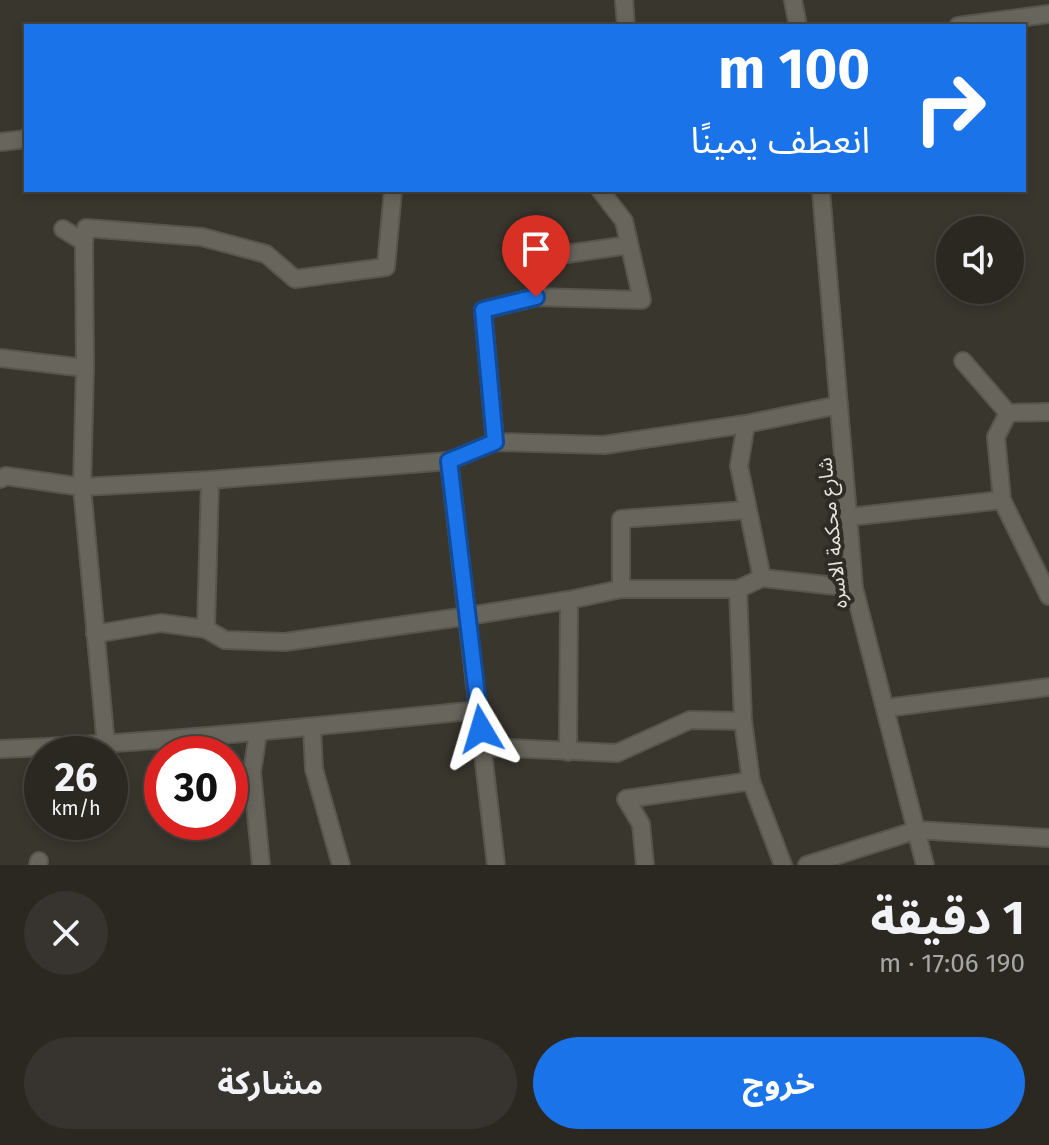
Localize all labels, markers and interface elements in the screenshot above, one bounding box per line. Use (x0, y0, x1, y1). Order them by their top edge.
text: 100 m (718, 36, 870, 103)
icon: right (898, 56, 1002, 160)
text: انعطف يمينًا (691, 119, 870, 163)
pin (502, 215, 570, 297)
map controls (936, 216, 1024, 304)
button: sound (936, 216, 1024, 304)
icon: arrive (514, 227, 558, 271)
street label: شارع محكمة الاسره (812, 456, 855, 610)
position arrow (439, 687, 523, 771)
speed limit sign: 30 (144, 736, 248, 840)
text: 26 (54, 754, 98, 802)
text: km/h (51, 796, 101, 820)
text: 1 دقيقة (871, 889, 1025, 947)
button: close (24, 891, 108, 975)
text: 190 m · 17:06 (879, 948, 1025, 979)
button: مشاركة (24, 1037, 517, 1129)
button: خروج (533, 1037, 1025, 1129)

